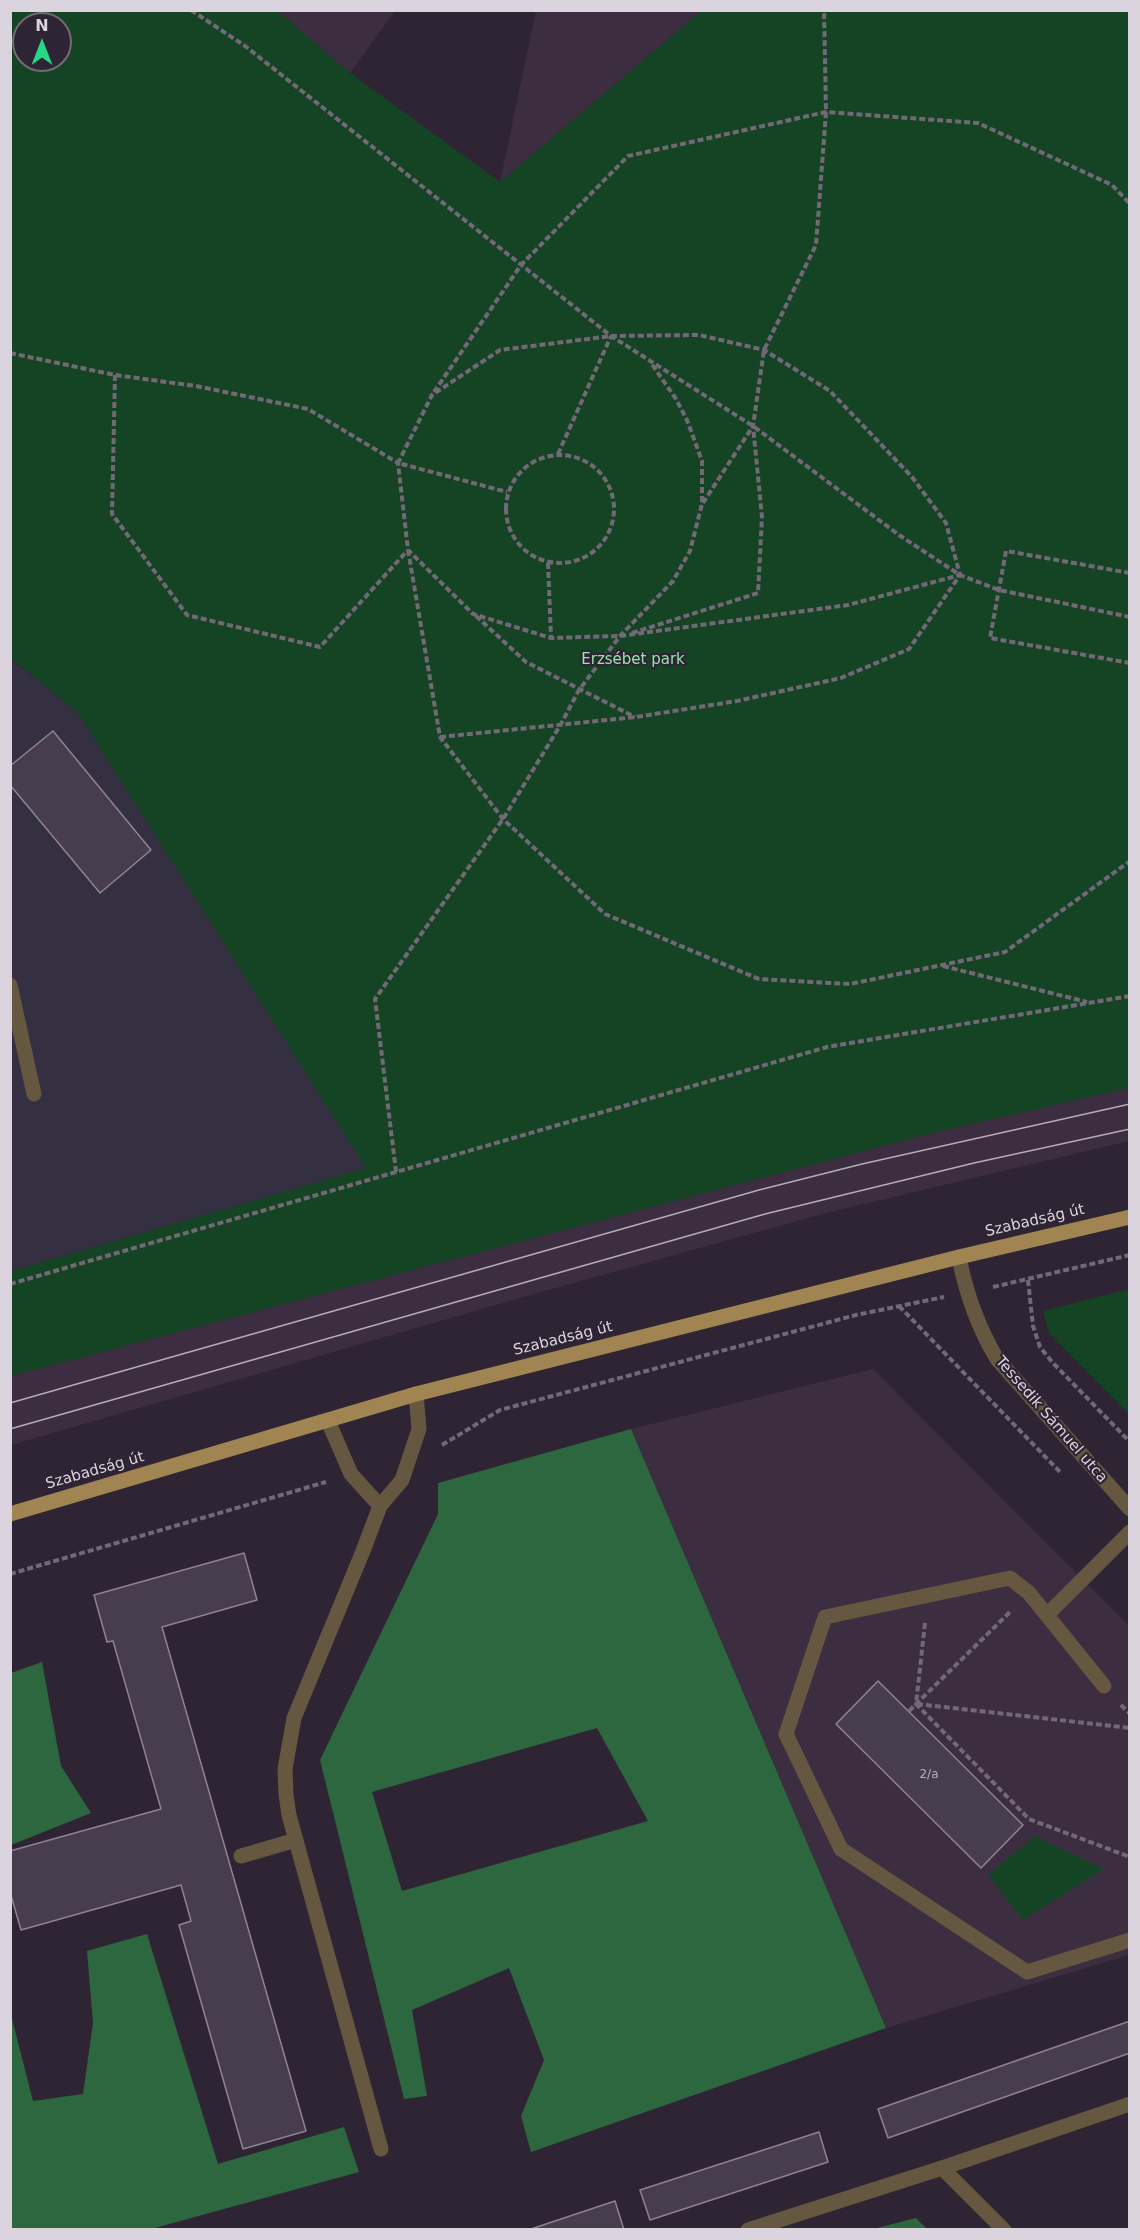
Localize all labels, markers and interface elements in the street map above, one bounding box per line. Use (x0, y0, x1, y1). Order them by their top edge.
north arrow (12, 12, 72, 72)
text: N (35, 16, 49, 35)
park label: Erzsébet park (581, 651, 685, 669)
street label: Szabadság út (984, 1201, 1086, 1241)
street label: Szabadság út (512, 1318, 614, 1360)
street label: Tessedik Sámuel utca (991, 1353, 1111, 1487)
street label: Szabadság út (44, 1448, 146, 1494)
house number: 2/a (919, 1768, 939, 1782)

